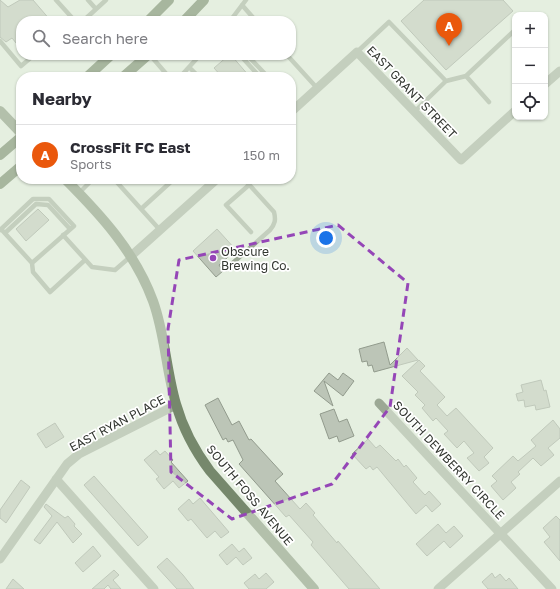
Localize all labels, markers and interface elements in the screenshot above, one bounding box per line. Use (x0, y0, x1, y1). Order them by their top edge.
map controls (512, 12, 548, 120)
button: + (512, 12, 548, 48)
pin: A (436, 13, 462, 46)
search box (16, 16, 296, 60)
icon: search (30, 27, 52, 49)
text: Search here (62, 29, 148, 47)
street label: EAST GRANT STREET (364, 43, 460, 142)
button: − (512, 48, 548, 84)
button: locate (512, 84, 548, 120)
text: Nearby (32, 88, 92, 109)
text: CrossFit FC East (70, 138, 191, 156)
text: A (40, 147, 50, 163)
text: 150 m (243, 147, 280, 163)
text: Sports (70, 156, 112, 172)
your location (316, 228, 336, 248)
place label: Obscure Brewing Co. (221, 244, 290, 273)
marker: Obscure Brewing Co. (208, 253, 218, 263)
street label: EAST RYAN PLACE (67, 391, 167, 455)
street label: SOUTH DEWBERRY CIRCLE (390, 398, 508, 522)
street label: SOUTH FOSS AVENUE (204, 442, 296, 548)

